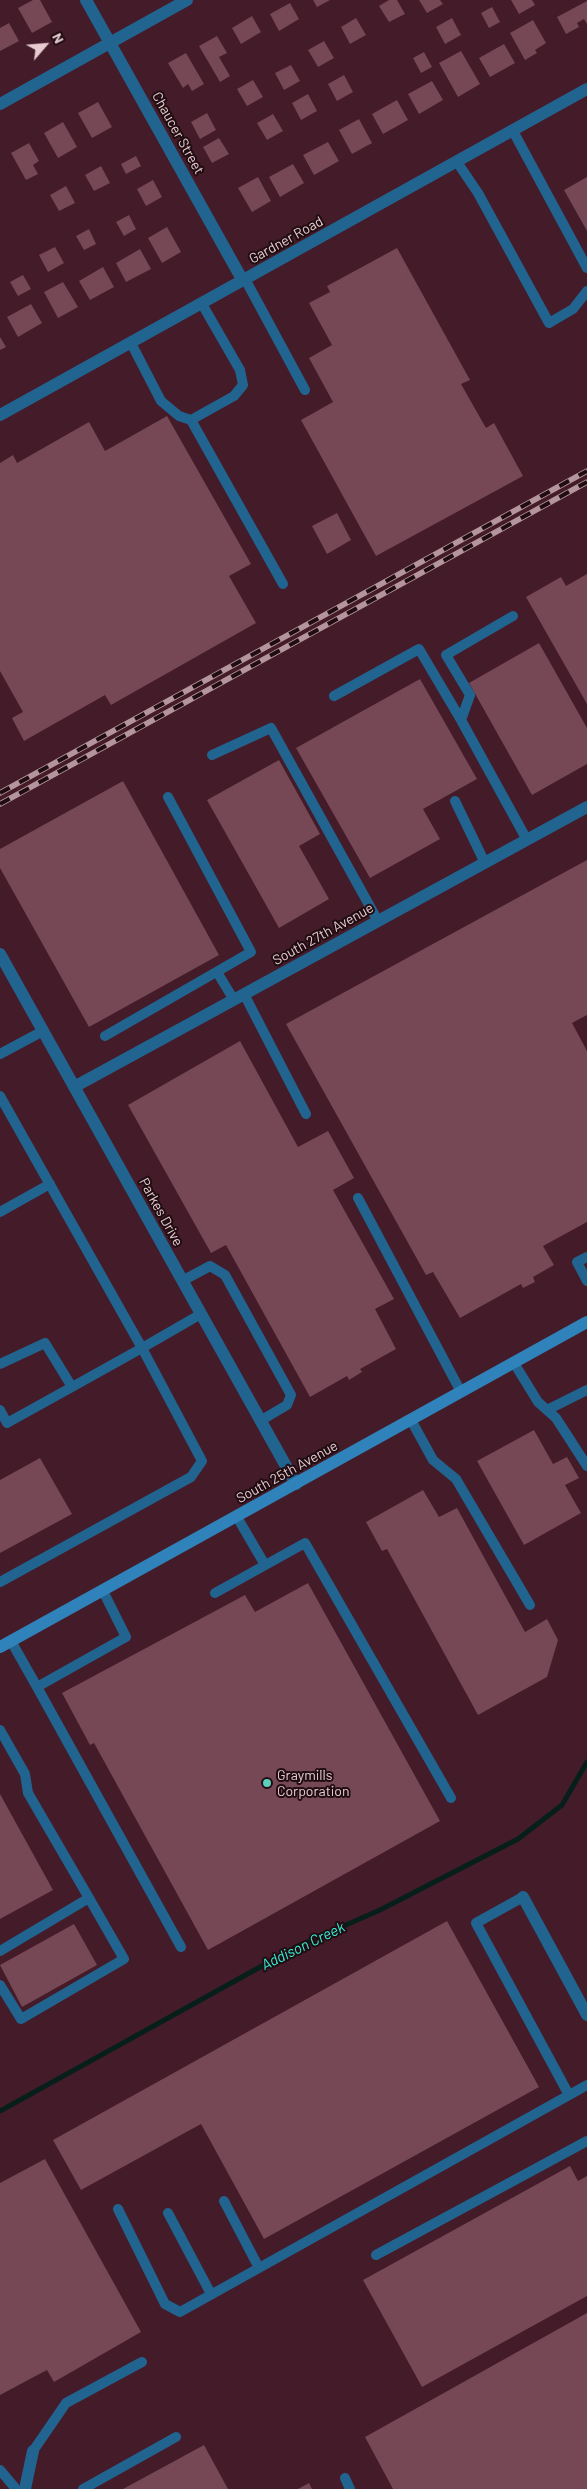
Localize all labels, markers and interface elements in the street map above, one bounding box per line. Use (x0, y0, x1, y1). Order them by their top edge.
north arrow (20, 20, 70, 70)
text: N (49, 30, 68, 46)
street label: Chaucer Street (148, 89, 208, 177)
street label: Gardner Road (246, 213, 326, 267)
street label: South 27th Avenue (270, 899, 376, 969)
street label: Parkes Drive (135, 1175, 187, 1249)
street label: South 25th Avenue (233, 1437, 341, 1507)
place label: Graymills Corporation (277, 1767, 349, 1800)
marker: Graymills Corporation (261, 1777, 273, 1789)
water label: Addison Creek (258, 1918, 348, 1974)

